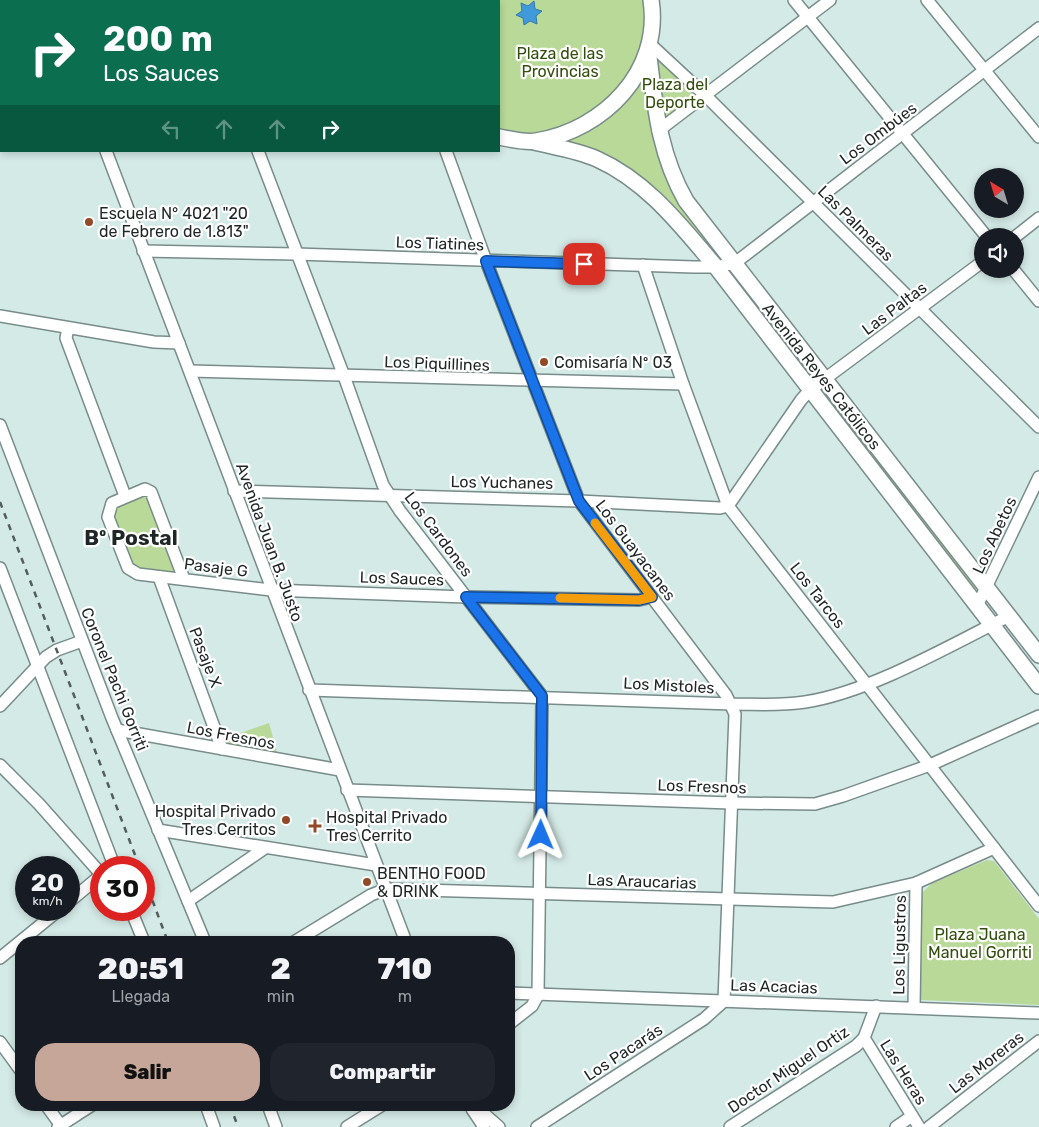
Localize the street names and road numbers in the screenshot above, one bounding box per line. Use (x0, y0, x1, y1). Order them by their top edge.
street label: Los Ombúes (836, 98, 921, 169)
street label: Las Palmeras (814, 182, 897, 265)
street label: Los Tiatines (395, 232, 485, 255)
street label: Las Paltas (858, 278, 930, 339)
street label: Avenida Reyes Católicos (758, 299, 885, 453)
street label: Los Piquillines (384, 352, 490, 375)
street label: Avenida Juan B. Justo (232, 460, 307, 624)
street label: Los Yuchanes (450, 472, 554, 493)
street label: Los Cardones (401, 488, 477, 580)
street label: Los Abetos (968, 494, 1020, 577)
street label: Los Guayacanes (592, 496, 680, 604)
street label: Pasaje G (183, 554, 249, 581)
street label: Los Tarcos (786, 559, 849, 632)
street label: Los Sauces (359, 568, 445, 589)
street label: Coronel Pachi Gorriti (77, 605, 152, 754)
street label: Pasaje X (185, 624, 226, 690)
street label: Los Mistoles (623, 674, 715, 697)
street label: Los Fresnos (185, 718, 277, 753)
street label: Los Fresnos (657, 775, 747, 798)
street label: Las Araucarias (587, 870, 697, 893)
street label: Los Ligustros (889, 895, 910, 995)
street label: Las Acacias (730, 975, 818, 998)
street label: Los Pacarás (581, 1020, 666, 1085)
street label: Doctor Miguel Ortiz (724, 1022, 852, 1117)
street label: Las Moreras (945, 1027, 1027, 1097)
street label: Las Heras (876, 1036, 931, 1108)

